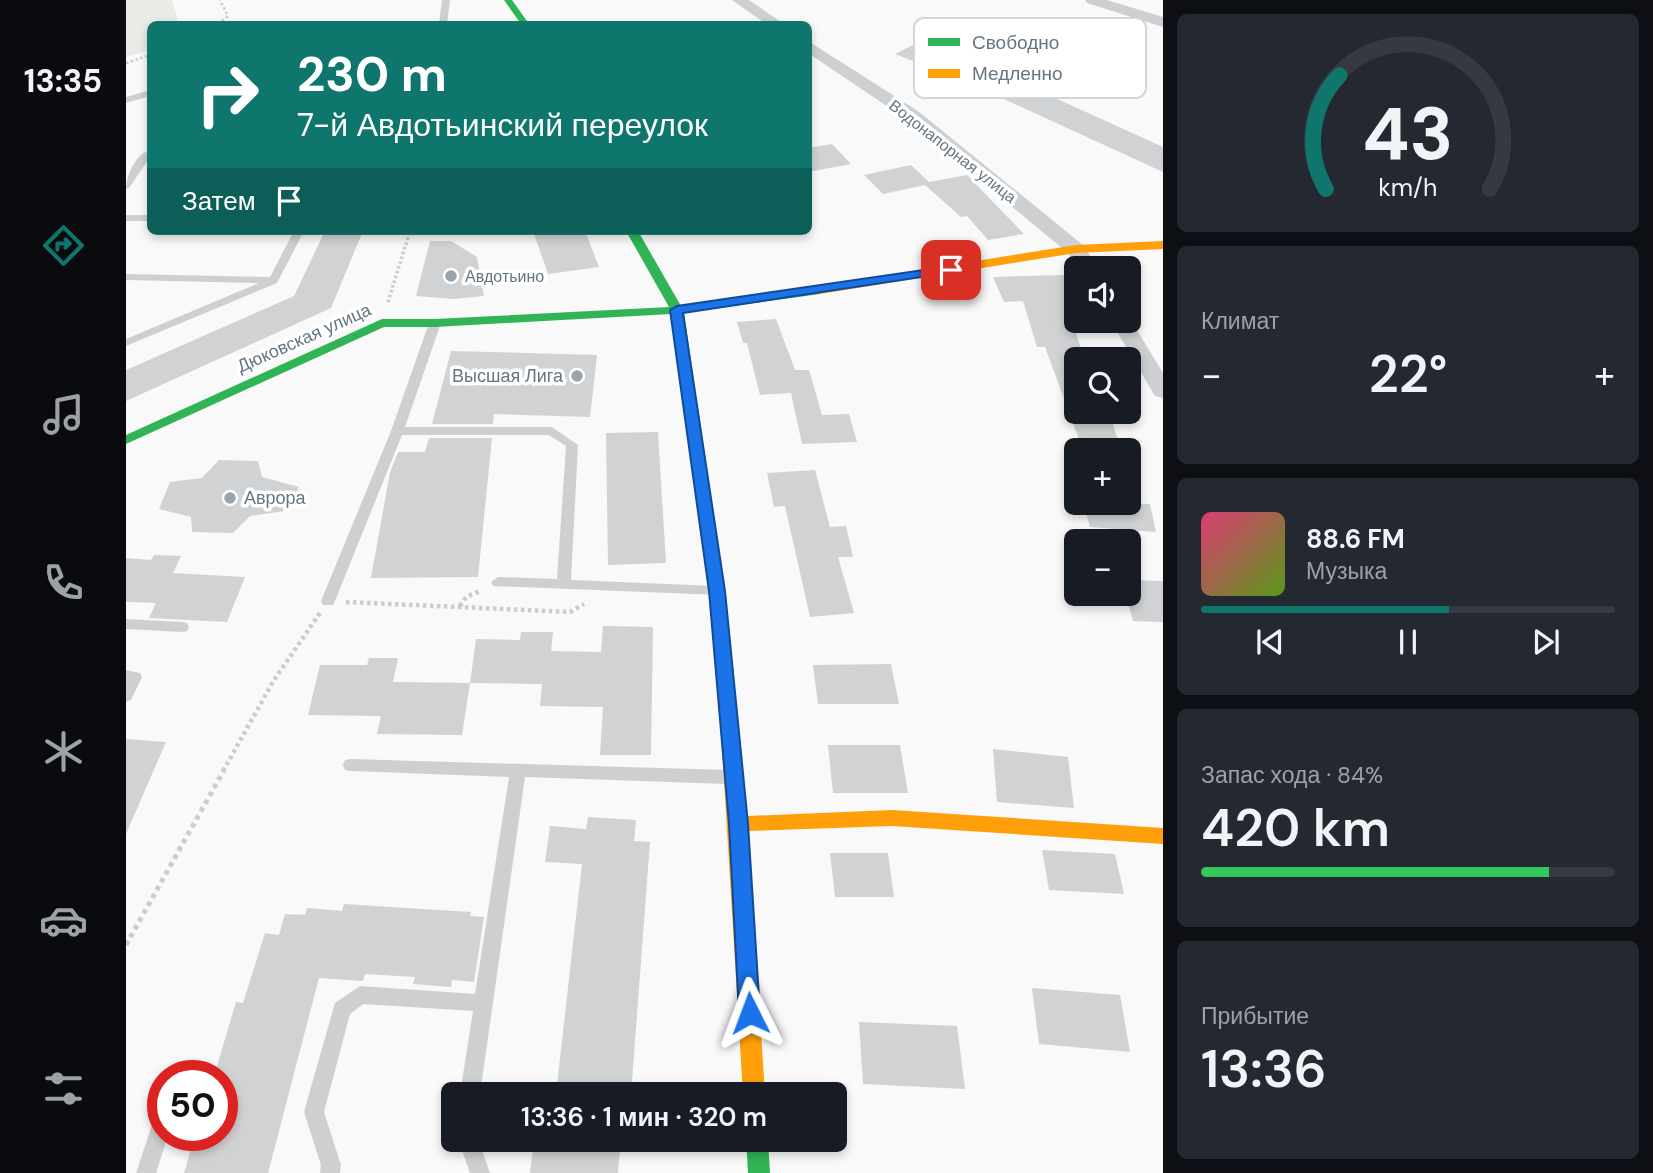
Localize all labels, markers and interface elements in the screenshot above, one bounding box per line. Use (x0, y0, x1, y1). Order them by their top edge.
legend (914, 18, 1146, 98)
text: Свободно (972, 30, 1059, 55)
text: 230 m (297, 42, 447, 106)
icon: right (182, 49, 273, 140)
text: 13:35 (24, 60, 102, 102)
text: Медленно (972, 61, 1062, 86)
text: 43 (1362, 87, 1454, 182)
street label: Водонапорная улица (885, 95, 1021, 208)
text: 7-й Авдотьинский переулок (297, 104, 708, 146)
text: km/h (1378, 171, 1438, 204)
icon: arrive (270, 182, 308, 220)
text: Затем (182, 184, 256, 218)
icon: directions (39, 221, 88, 270)
pin (921, 240, 981, 300)
icon: arrive (932, 251, 970, 289)
map controls (1064, 256, 1141, 606)
button: sound (1064, 256, 1141, 333)
place label: Авдотьино (465, 266, 544, 287)
marker: Авдотьино (443, 268, 459, 284)
street label: Дюковская улица (233, 297, 376, 378)
text: Климат (1201, 306, 1279, 336)
text: 22° (1369, 340, 1447, 408)
button: search (1064, 347, 1141, 424)
text: − (1201, 350, 1222, 400)
text: + (1594, 350, 1615, 400)
place label: Высшая Лига (452, 364, 564, 388)
marker: Высшая Лига (569, 368, 585, 384)
icon: music (39, 390, 88, 439)
button: + (1064, 438, 1141, 515)
place label: Аврора (244, 486, 307, 510)
marker: Аврора (222, 490, 238, 506)
text: 88.6 FM (1306, 522, 1405, 556)
button: − (1064, 529, 1141, 606)
text: Музыка (1306, 556, 1387, 586)
icon: phone (39, 558, 88, 607)
icon: previous (1251, 623, 1289, 661)
icon: pause (1389, 623, 1427, 661)
icon: next (1527, 623, 1565, 661)
icon: climate (39, 727, 88, 776)
text: Запас хода · 84% (1201, 760, 1383, 790)
text: 420 km (1201, 794, 1390, 862)
icon: car (39, 896, 88, 945)
position arrow (713, 976, 787, 1050)
text: Прибытие (1201, 1001, 1309, 1031)
text: 13:36 (1201, 1035, 1327, 1103)
speed limit sign: 50 (147, 1060, 238, 1151)
icon: filters (39, 1064, 88, 1113)
text: 13:36 · 1 мин · 320 m (521, 1100, 767, 1134)

